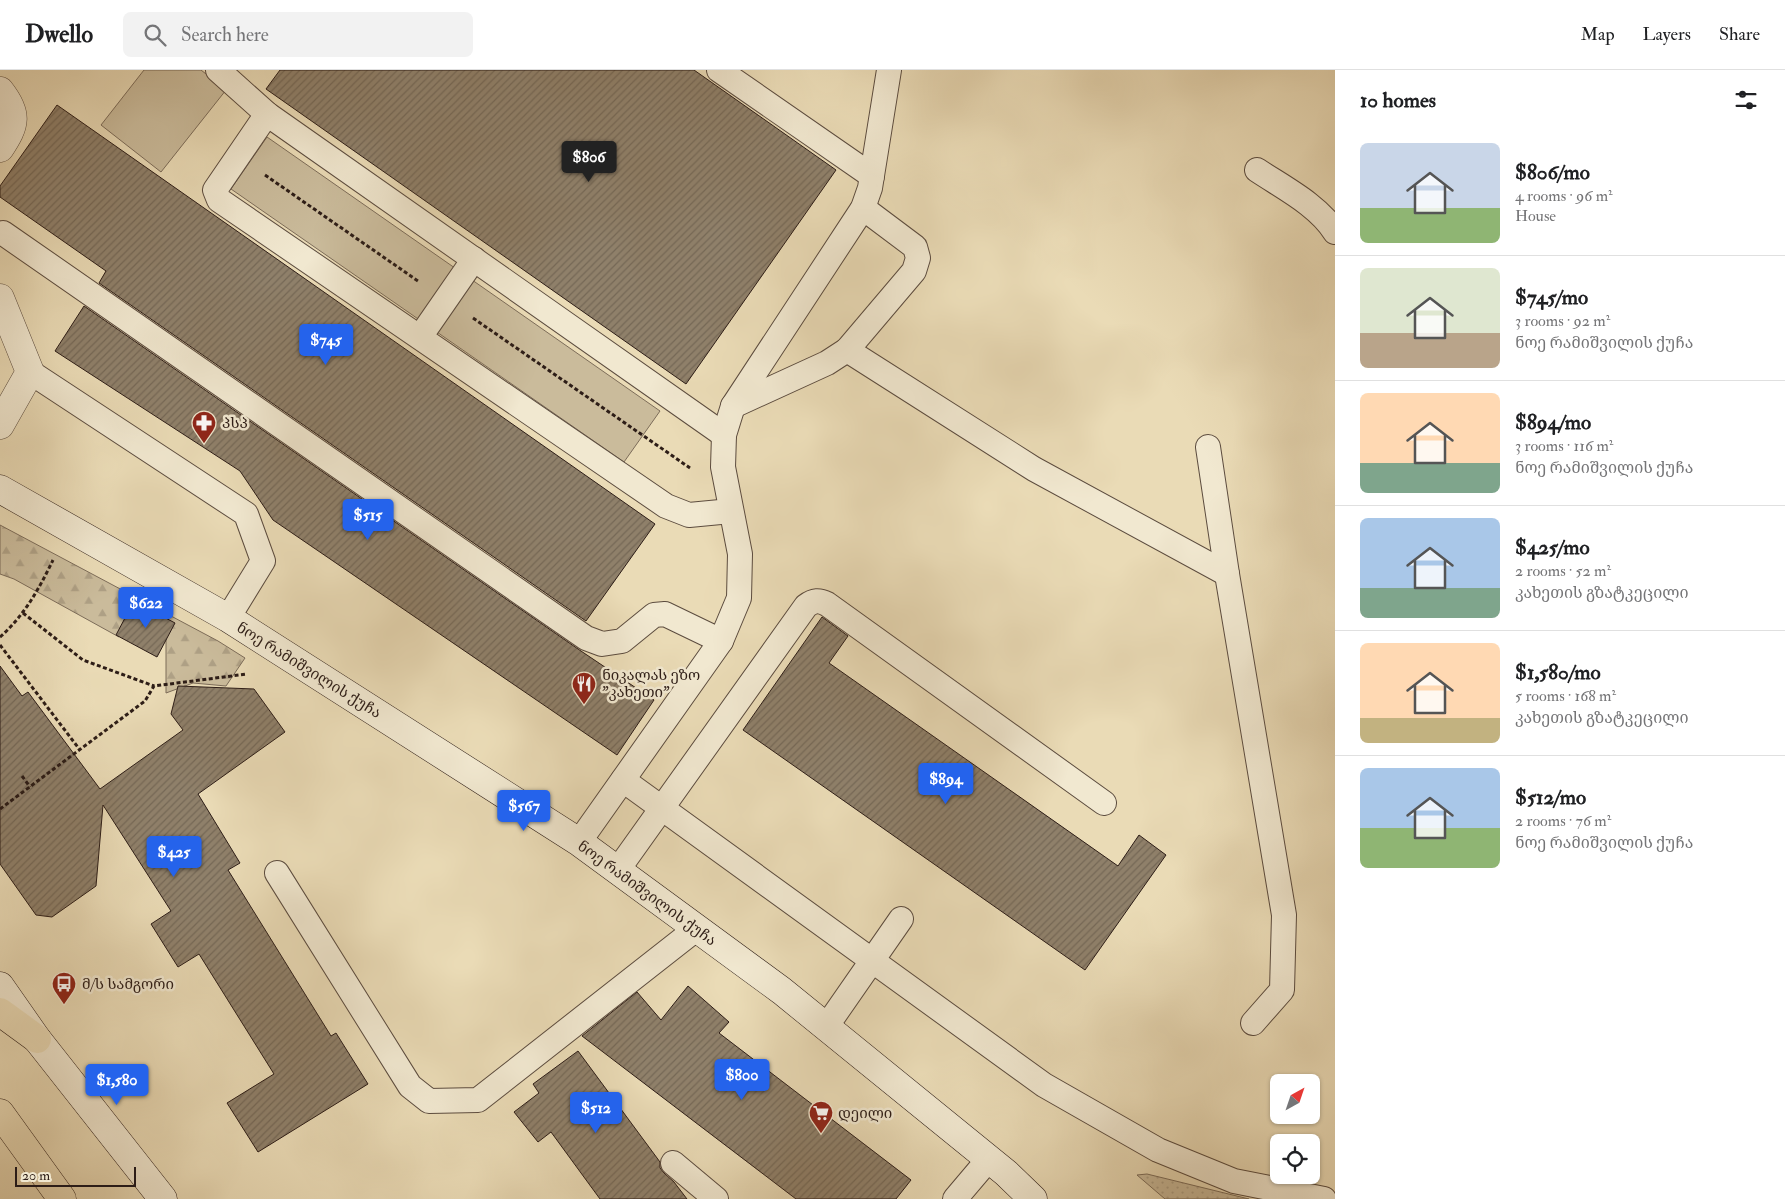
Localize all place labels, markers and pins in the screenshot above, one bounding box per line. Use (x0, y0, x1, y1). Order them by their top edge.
pin: $806 (559, 140, 619, 183)
pin: $745 (296, 324, 356, 366)
pharmacy icon: პსპ (191, 410, 217, 444)
place label: პსპ (222, 414, 248, 433)
pin: $515 (338, 498, 398, 541)
pin: $622 (116, 586, 176, 629)
place label: ნიკალას ეზო "კახეთი" (602, 666, 700, 702)
restaurant icon: ნიკალას ეზო "კახეთი" (571, 671, 597, 705)
pin: $894 (916, 762, 976, 805)
pin: $567 (494, 790, 554, 832)
pin: $425 (144, 836, 204, 878)
bus stop icon: მ/ს სამგორი (51, 971, 77, 1005)
place label: მ/ს სამგორი (82, 975, 174, 994)
pin: $800 (712, 1058, 772, 1101)
pin: $1,580 (76, 1064, 158, 1106)
pin: $512 (566, 1092, 626, 1134)
supermarket icon: დეილი (808, 1100, 834, 1134)
place label: დეილი (838, 1104, 892, 1123)

